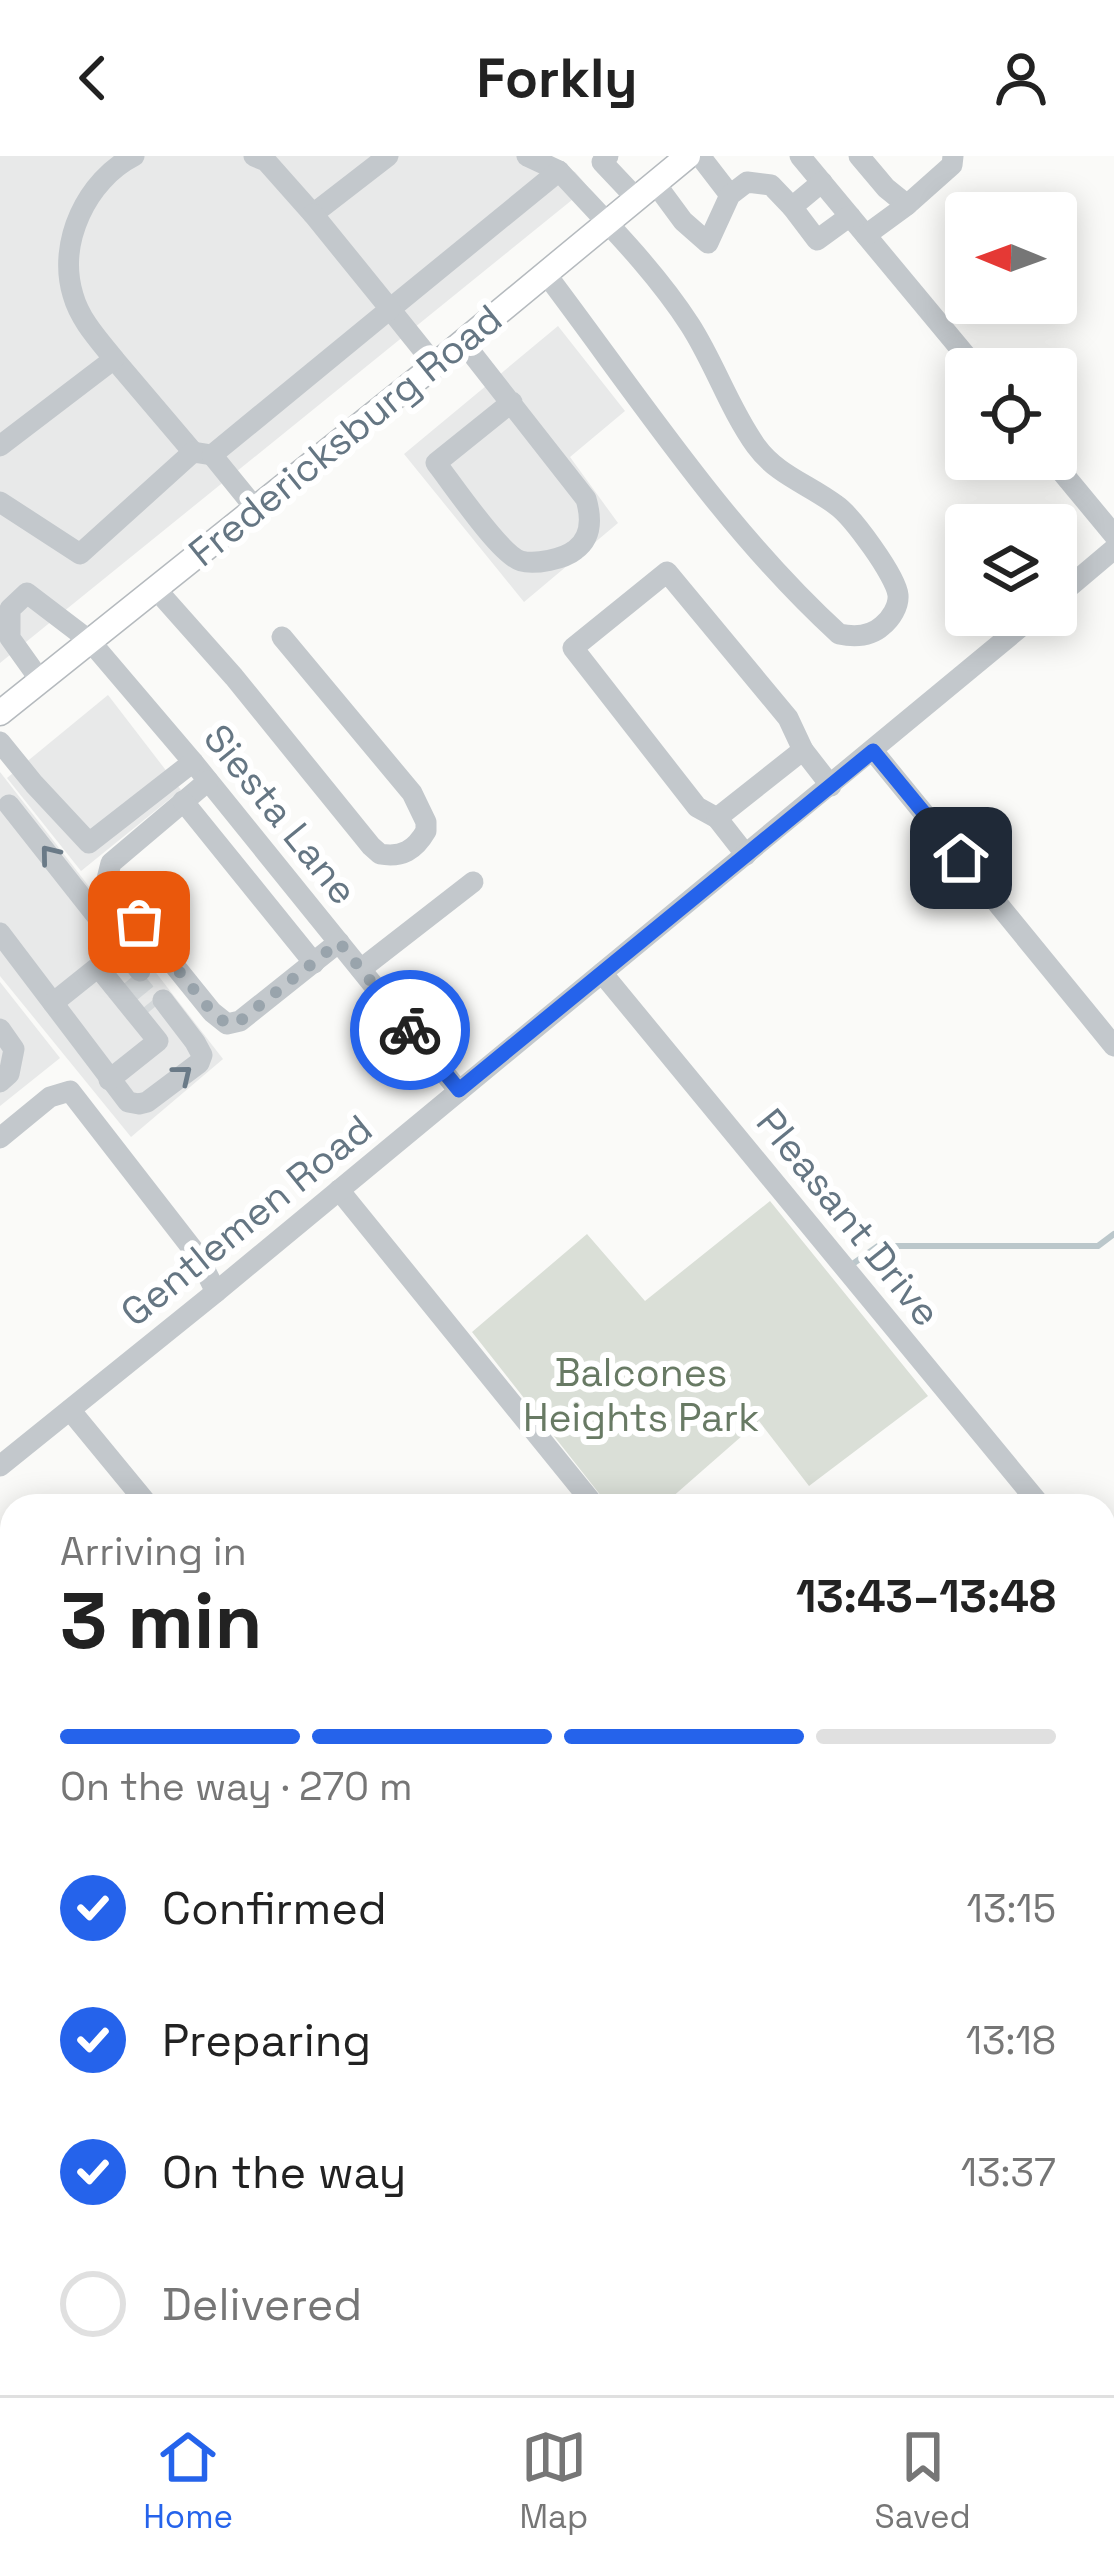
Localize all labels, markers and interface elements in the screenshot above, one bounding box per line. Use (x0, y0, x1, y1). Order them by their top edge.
text: Forkly (476, 44, 638, 113)
icon: back (60, 45, 126, 111)
icon: person (988, 45, 1054, 111)
north arrow (945, 192, 1077, 324)
map controls (945, 192, 1077, 636)
street label: Fredericksburg Road (179, 294, 512, 577)
button: locate (945, 348, 1077, 480)
button: layers (945, 504, 1077, 636)
street label: Siesta Lane (193, 714, 368, 914)
pin (910, 807, 1012, 909)
icon: home (928, 825, 994, 891)
one-way arrow (42, 846, 64, 868)
pin (88, 871, 190, 973)
icon: bag (106, 889, 172, 955)
courier (350, 970, 470, 1090)
icon: bike (377, 997, 443, 1063)
one-way arrow (170, 1067, 192, 1088)
street label: Pleasant Drive (746, 1099, 951, 1336)
street label: Gentlemen Road (111, 1104, 382, 1337)
park label: Balcones Heights Park (523, 1348, 759, 1442)
text: Arriving in (60, 1527, 247, 1576)
text: 13:43–13:48 (796, 1568, 1056, 1625)
text: 3 min (60, 1571, 263, 1671)
text: On the way · 270 m (60, 1762, 413, 1811)
icon: check (60, 1875, 126, 1941)
text: Confirmed (162, 1880, 387, 1937)
text: 13:15 (967, 1884, 1056, 1933)
icon: check (60, 2007, 126, 2073)
text: Preparing (162, 2012, 371, 2069)
text: 13:18 (966, 2016, 1056, 2065)
icon: check (60, 2139, 126, 2205)
text: On the way (162, 2144, 406, 2201)
text: 13:37 (961, 2148, 1056, 2197)
text: Delivered (162, 2276, 362, 2333)
tab: Home (143, 2424, 233, 2538)
tab: Map (519, 2424, 588, 2538)
tab: Saved (875, 2424, 971, 2538)

